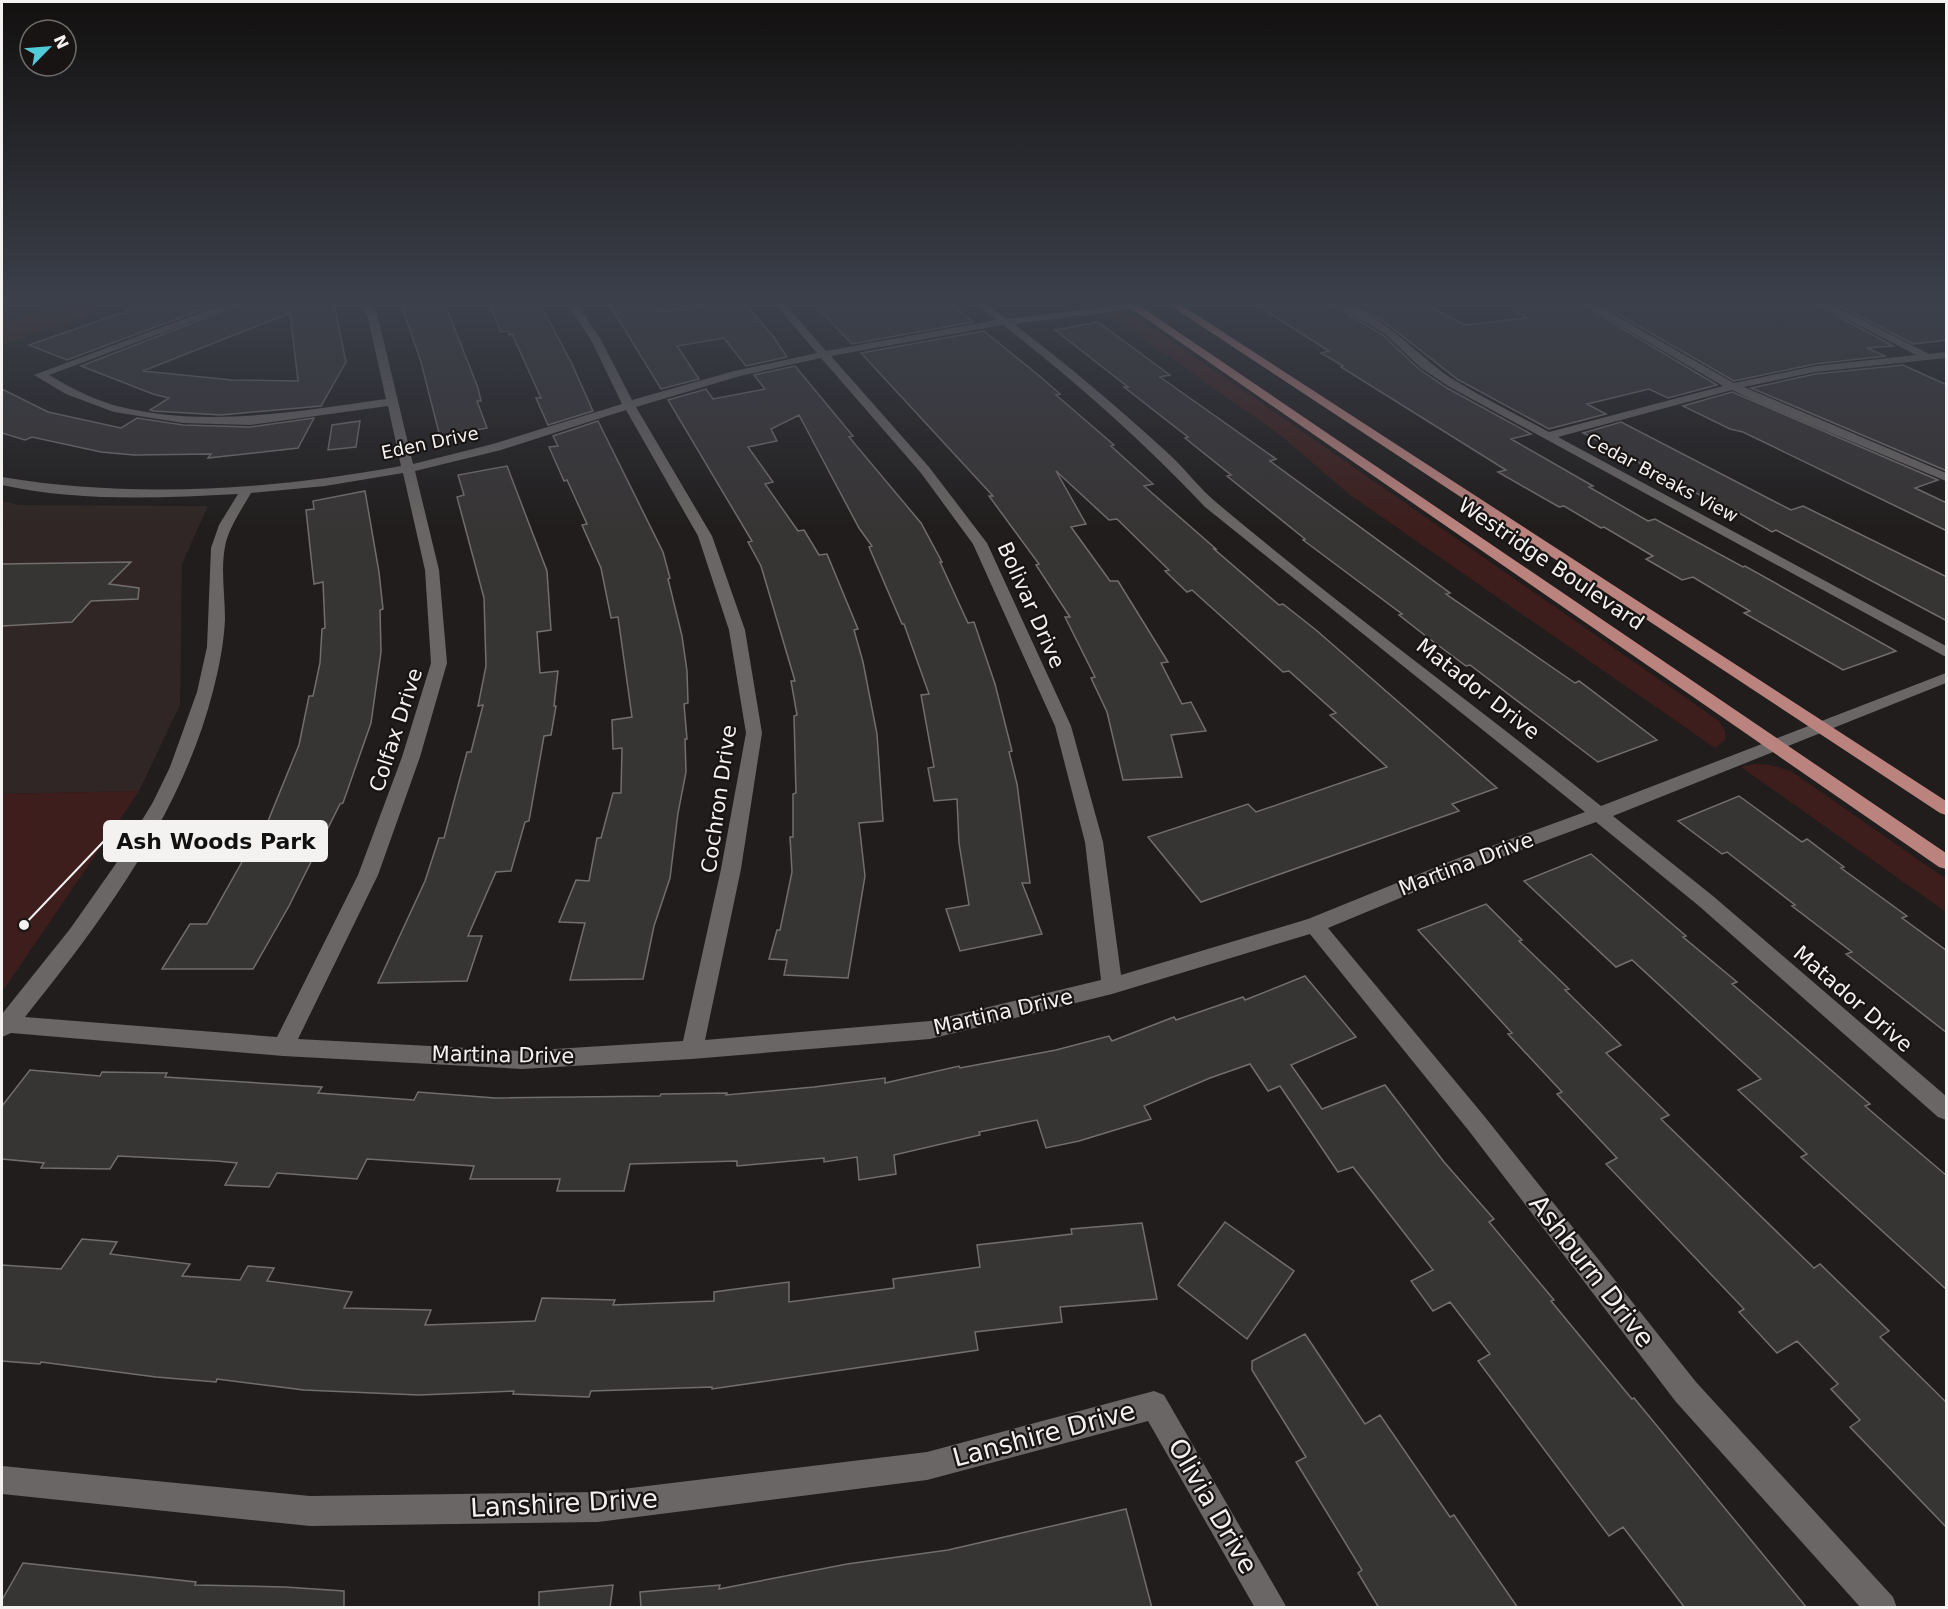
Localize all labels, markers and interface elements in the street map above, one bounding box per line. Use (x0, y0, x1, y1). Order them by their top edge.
north arrow (18, 18, 78, 78)
text: N (50, 32, 73, 52)
street label: Eden Drive (379, 422, 480, 463)
street label: Cedar Breaks View (1583, 429, 1742, 526)
street label: Westridge Boulevard (1454, 493, 1648, 635)
street label: Bolivar Drive (992, 538, 1070, 672)
street label: Matador Drive (1412, 633, 1544, 745)
street label: Colfax Drive (365, 665, 427, 795)
street label: Cochron Drive (697, 723, 741, 875)
callout: Ash Woods Park (104, 821, 327, 861)
street label: Martina Drive (1395, 827, 1537, 901)
text: Ash Woods Park (116, 829, 317, 854)
street label: Matador Drive (1789, 941, 1917, 1057)
street label: Martina Drive (931, 984, 1075, 1040)
street label: Martina Drive (432, 1042, 574, 1068)
street label: Ashburn Drive (1523, 1189, 1661, 1353)
street label: Lanshire Drive (949, 1395, 1139, 1473)
street label: Olivia Drive (1162, 1433, 1264, 1579)
street label: Lanshire Drive (469, 1483, 659, 1523)

